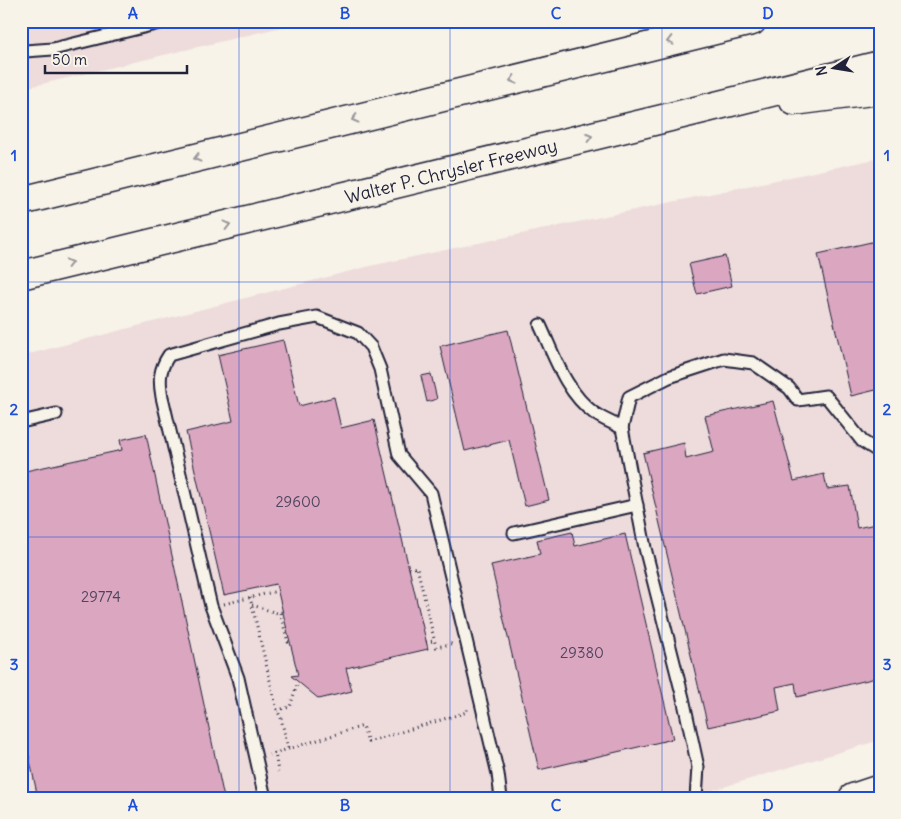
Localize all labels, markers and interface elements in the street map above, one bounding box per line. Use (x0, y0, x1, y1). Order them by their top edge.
text: A (128, 3, 138, 23)
text: B (340, 3, 351, 23)
text: C (551, 3, 562, 23)
text: D (762, 3, 774, 23)
one-way arrow (666, 35, 675, 46)
scale bar (45, 42, 188, 74)
north arrow (808, 42, 858, 92)
text: 50 m (52, 50, 87, 69)
text: N (811, 64, 831, 77)
one-way arrow (508, 74, 517, 85)
one-way arrow (350, 113, 359, 124)
one-way arrow (584, 132, 593, 143)
street label: Walter P. Chrysler Freeway (342, 133, 560, 209)
text: 1 (11, 145, 17, 165)
text: 1 (884, 145, 890, 165)
one-way arrow (193, 152, 202, 163)
one-way arrow (222, 220, 231, 231)
one-way arrow (64, 258, 73, 269)
text: 2 (10, 399, 19, 419)
text: 2 (883, 399, 892, 419)
house number: 29600 (275, 492, 321, 511)
house number: 29774 (81, 587, 121, 606)
house number: 29380 (560, 643, 604, 662)
text: 3 (9, 654, 19, 674)
text: 3 (882, 654, 892, 674)
text: A (128, 795, 138, 815)
text: B (340, 795, 351, 815)
text: C (551, 795, 562, 815)
text: D (762, 795, 774, 815)

